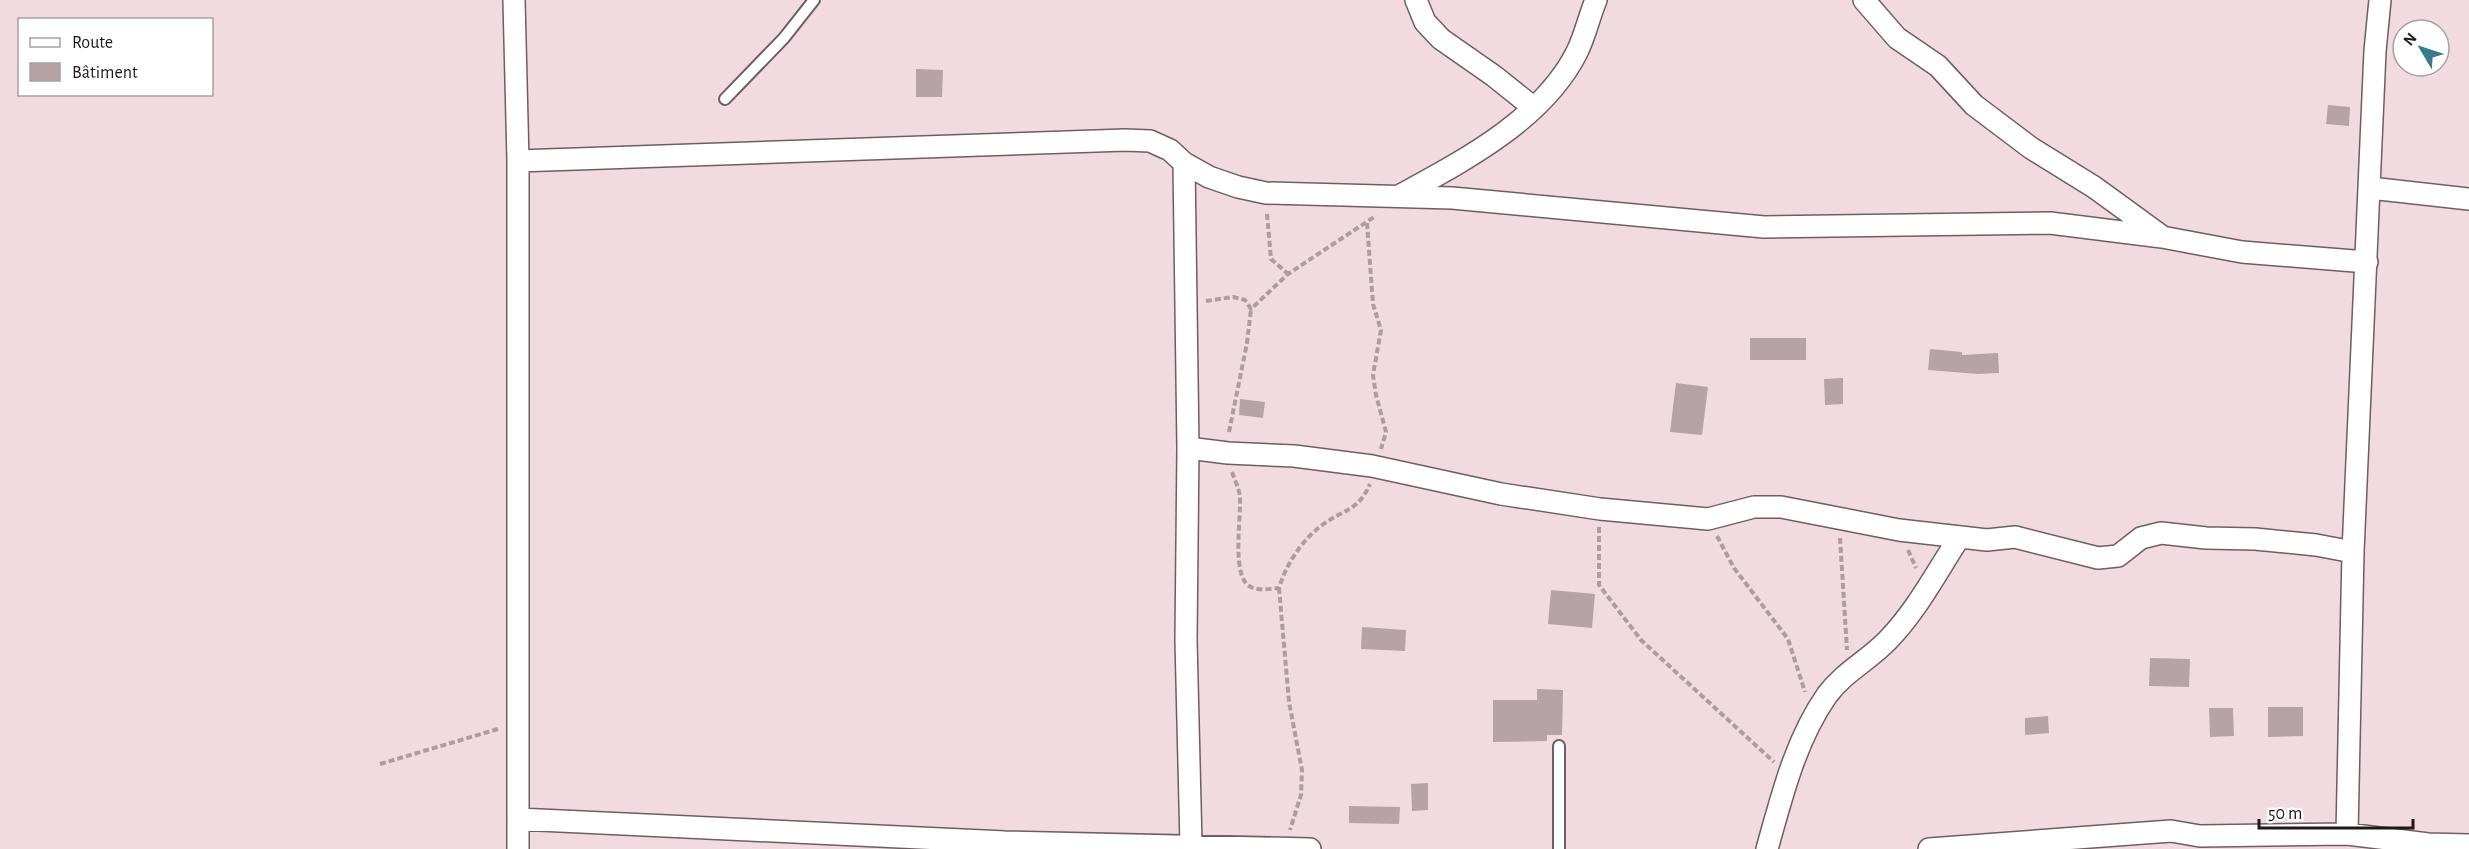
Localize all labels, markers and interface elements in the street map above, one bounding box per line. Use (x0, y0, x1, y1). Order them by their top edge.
legend (18, 18, 213, 96)
north arrow (2391, 18, 2451, 78)
text: N (2400, 30, 2420, 49)
text: Route (72, 34, 113, 52)
text: Bâtiment (72, 64, 138, 82)
scale bar (2259, 792, 2414, 830)
text: 50 m (2268, 805, 2302, 823)

